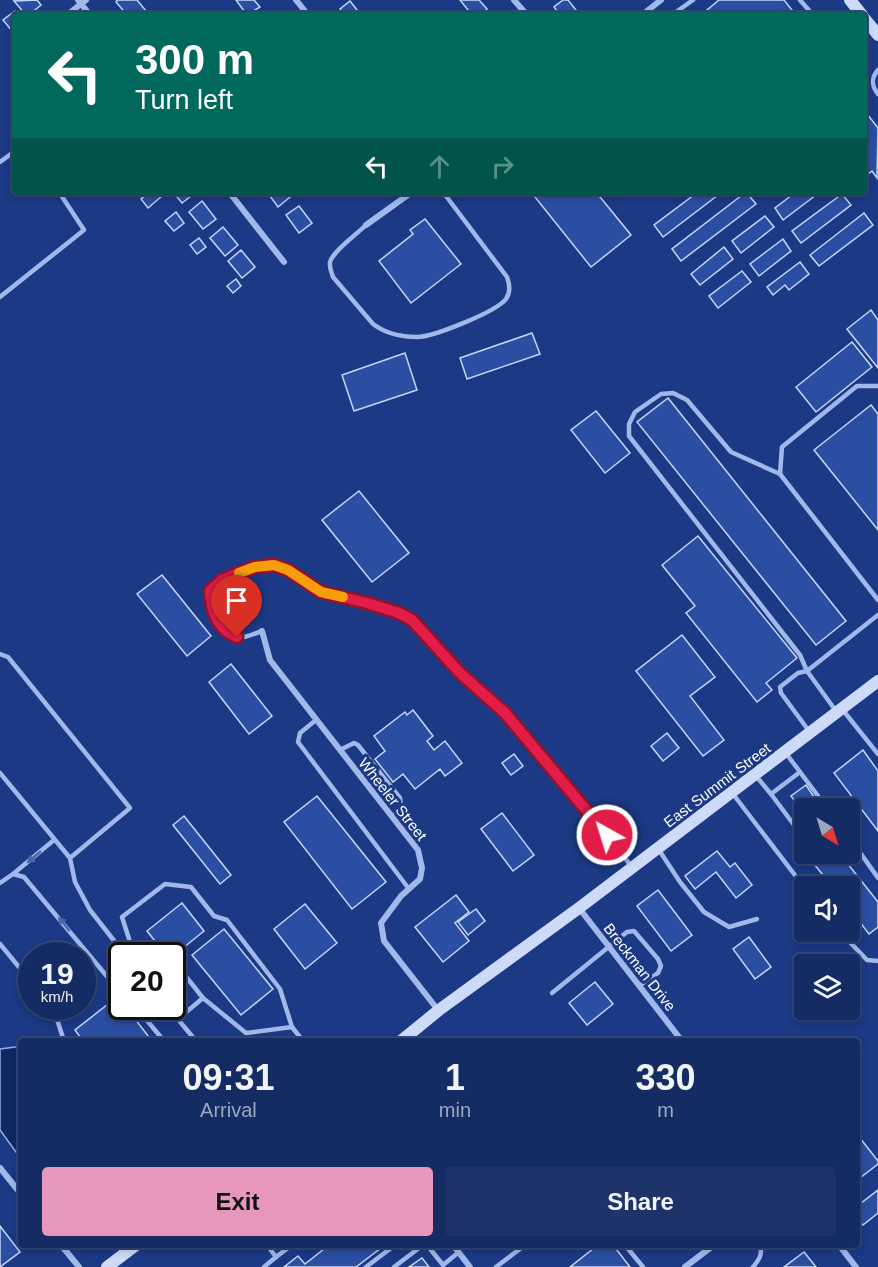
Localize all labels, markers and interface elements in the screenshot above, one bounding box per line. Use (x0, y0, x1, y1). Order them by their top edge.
icon: left (36, 36, 114, 114)
text: 300 m (135, 36, 254, 83)
text: Turn left (135, 85, 233, 115)
icon: left (360, 150, 393, 183)
icon: ahead (423, 150, 456, 183)
icon: right (486, 150, 519, 183)
pin (211, 575, 262, 637)
icon: arrive (220, 584, 253, 617)
street label: East Summit Street (660, 739, 774, 831)
street label: Wheeler Street (356, 754, 431, 844)
north arrow (794, 798, 860, 864)
map controls (794, 798, 860, 1020)
position arrow (575, 803, 639, 867)
one-way arrow (27, 850, 42, 863)
button: sound (794, 876, 860, 942)
one-way arrow (58, 916, 71, 932)
street label: Breckman Drive (600, 920, 680, 1014)
speed limit sign: 20 (108, 942, 186, 1020)
button: layers (794, 954, 860, 1020)
text: 19 (40, 957, 74, 990)
text: km/h (41, 988, 73, 1005)
text: 09:31 (182, 1057, 274, 1098)
text: 1 (445, 1057, 465, 1098)
text: 330 (635, 1057, 696, 1098)
text: Arrival (200, 1099, 257, 1121)
text: min (439, 1099, 471, 1121)
text: m (657, 1099, 674, 1121)
button: Exit (42, 1167, 433, 1236)
button: Share (445, 1167, 836, 1236)

